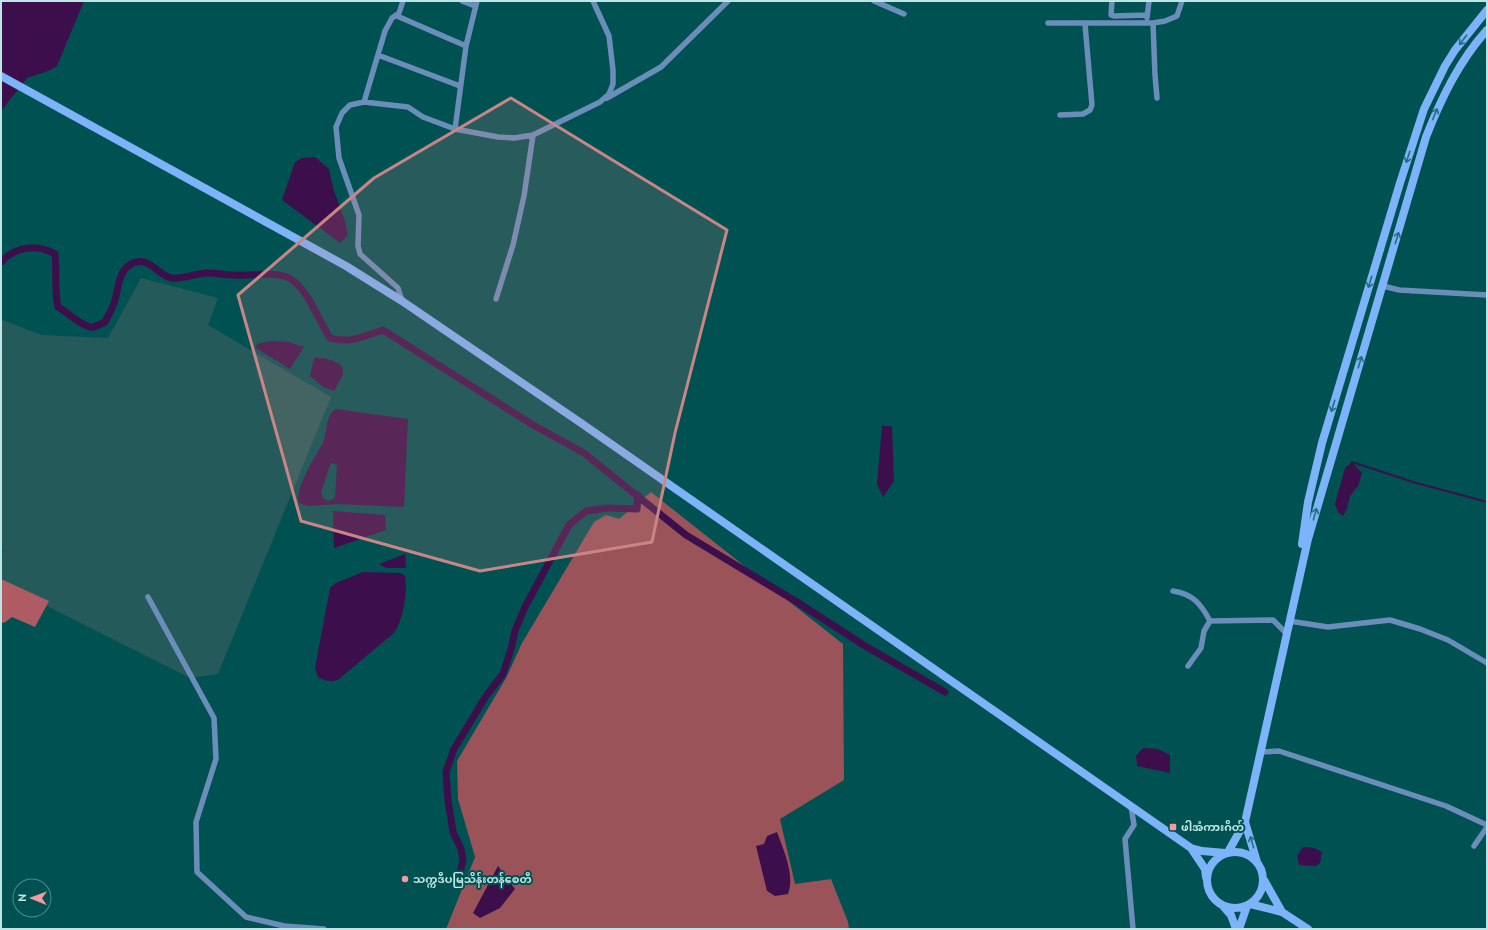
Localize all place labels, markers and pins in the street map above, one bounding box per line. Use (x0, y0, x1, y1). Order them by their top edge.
place label: ဖါအံကားဂိတ် (1181, 820, 1244, 833)
marker: ဖါအံကားဂိတ် (1168, 822, 1178, 832)
place label: သက္ကဒီပမြသိန်းတန်စေတီ (413, 872, 532, 888)
marker: သက္ကဒီပမြသိန်းတန်စေတီ (400, 874, 410, 884)

